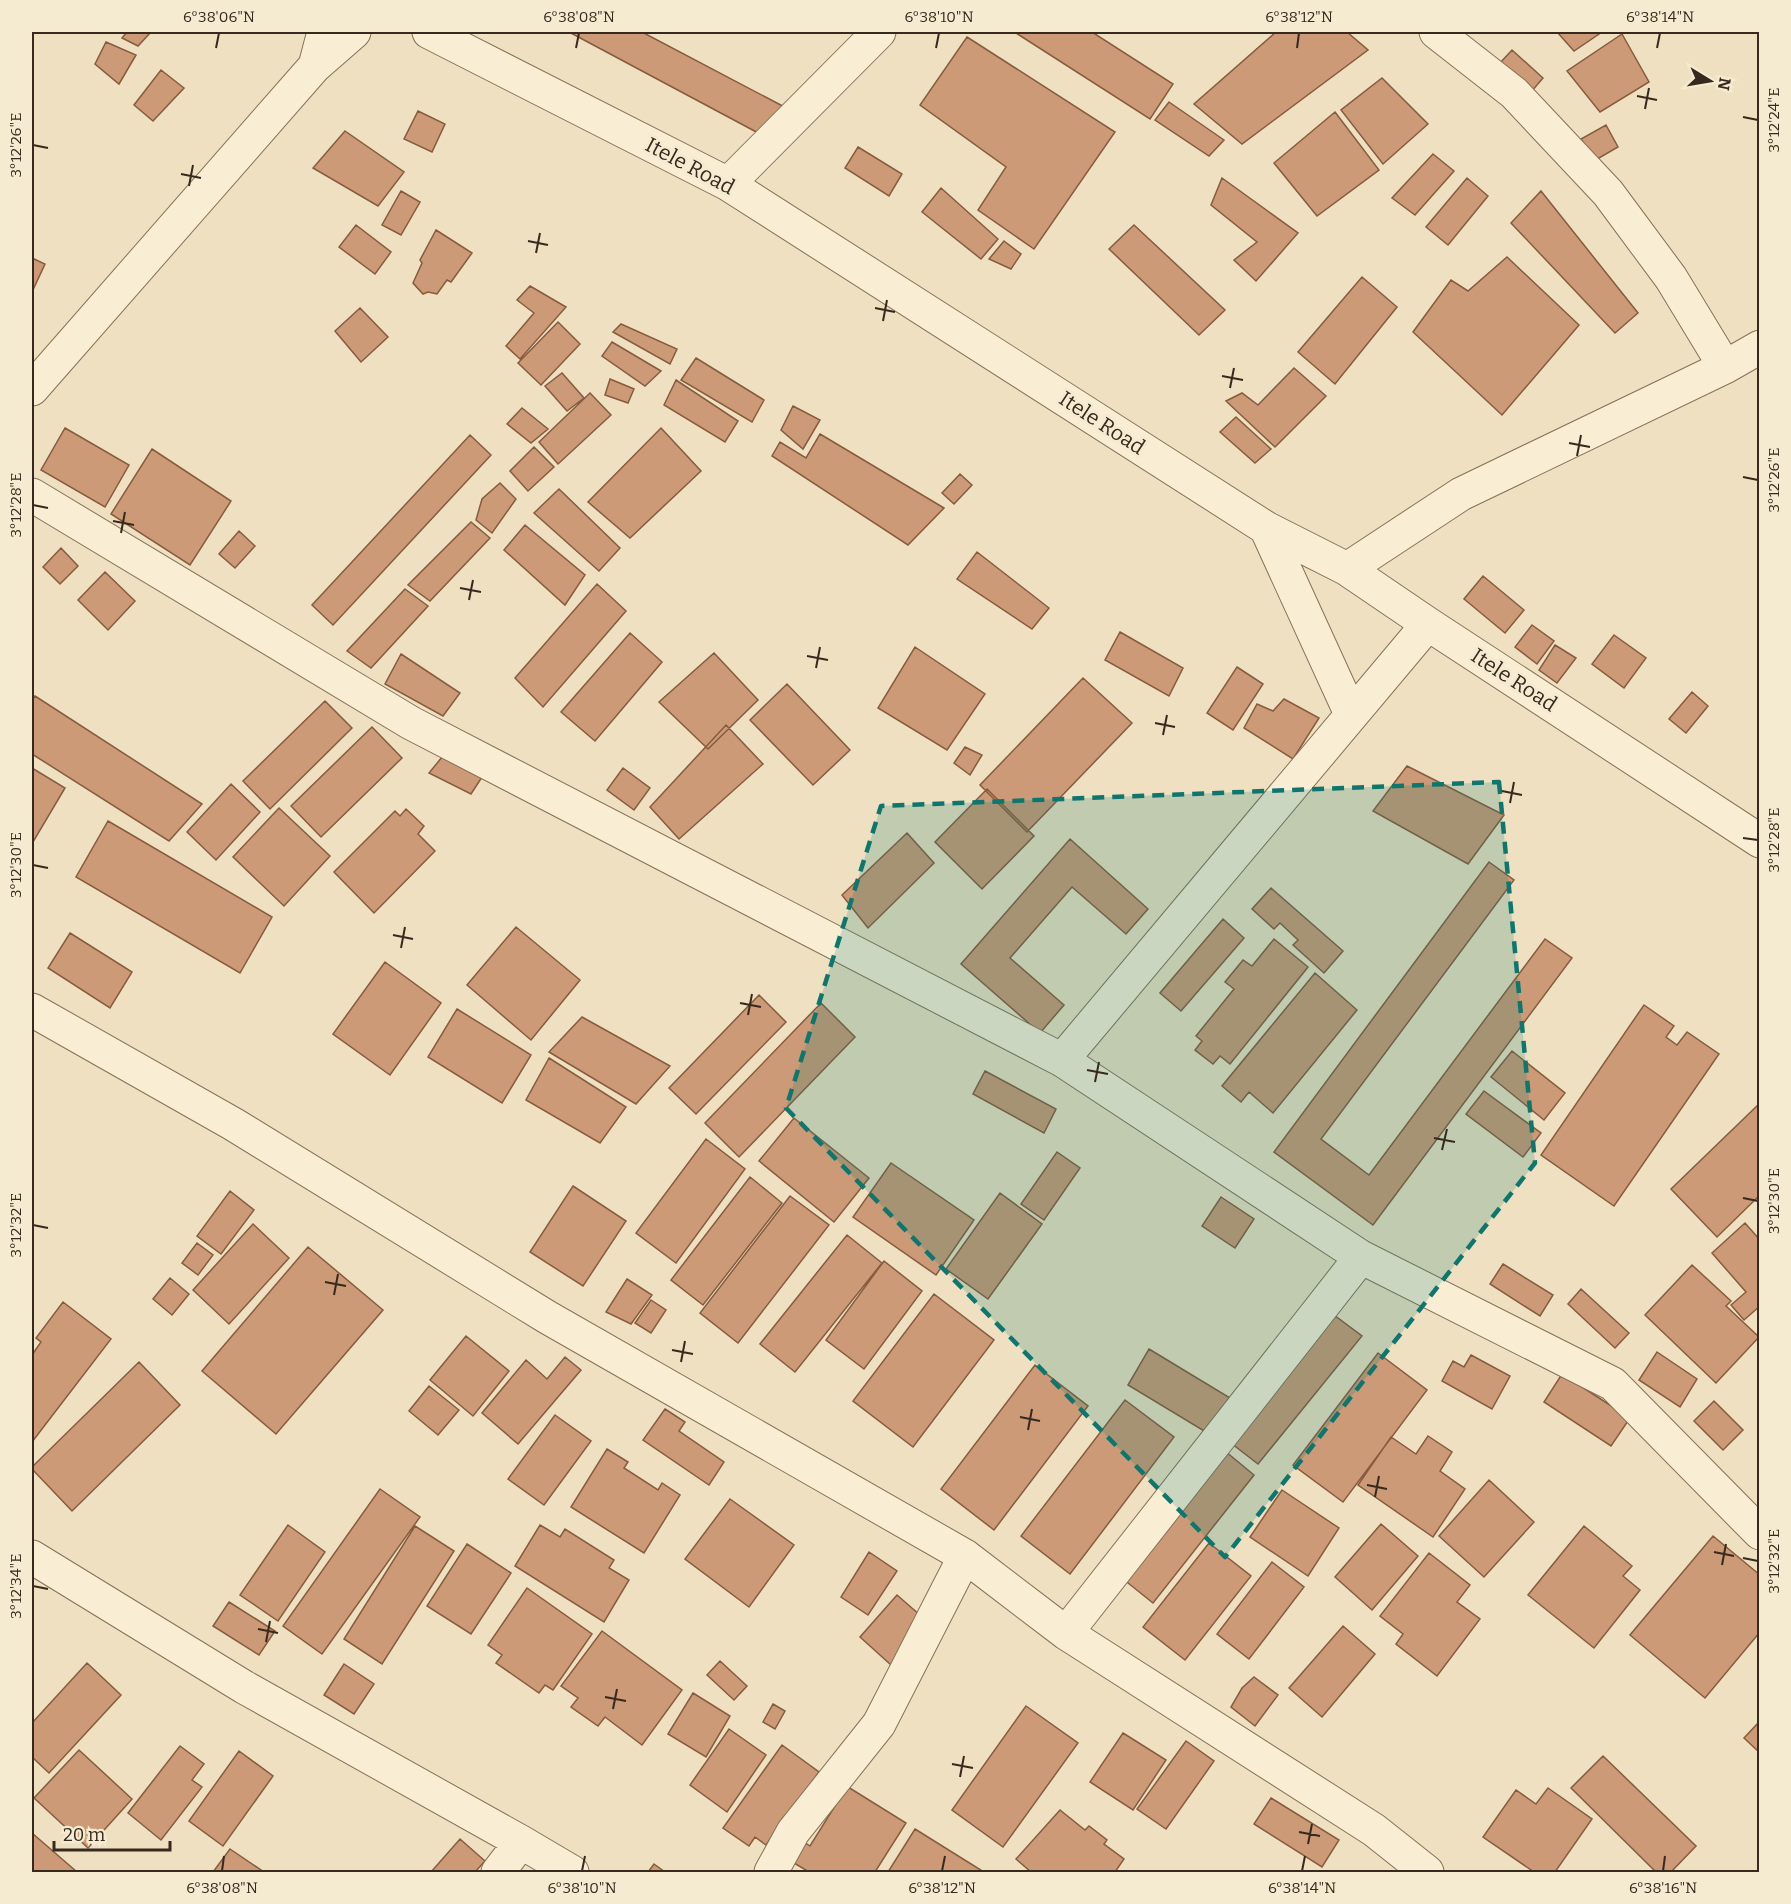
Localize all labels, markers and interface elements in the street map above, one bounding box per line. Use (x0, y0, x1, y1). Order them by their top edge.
text: 6°38'06"N (183, 8, 255, 26)
text: 6°38'08"N (543, 8, 615, 26)
text: 6°38'10"N (904, 8, 974, 26)
text: 6°38'12"N (1265, 8, 1333, 26)
text: 6°38'14"N (1626, 8, 1694, 26)
north arrow (1680, 51, 1740, 111)
text: N (1714, 76, 1735, 92)
text: 3°12'24"E (1765, 88, 1783, 153)
text: 3°12'26"E (7, 112, 25, 178)
street label: Itele Road (641, 132, 739, 200)
street label: Itele Road (1054, 386, 1150, 460)
text: 3°12'26"E (1765, 447, 1783, 513)
text: 3°12'28"E (7, 473, 25, 537)
street label: Itele Road (1466, 643, 1562, 717)
text: 3°12'28"E (1765, 808, 1783, 872)
text: 3°12'30"E (7, 832, 25, 898)
text: 3°12'30"E (1765, 1168, 1783, 1234)
text: 3°12'32"E (7, 1193, 25, 1257)
text: 3°12'32"E (1765, 1529, 1783, 1593)
text: 3°12'34"E (7, 1553, 25, 1619)
scale bar (54, 1814, 170, 1852)
text: 20 m (63, 1824, 105, 1846)
text: 6°38'08"N (186, 1879, 258, 1897)
text: 6°38'10"N (547, 1879, 617, 1897)
text: 6°38'12"N (908, 1879, 976, 1897)
text: 6°38'14"N (1268, 1879, 1336, 1897)
text: 6°38'16"N (1629, 1879, 1697, 1897)

